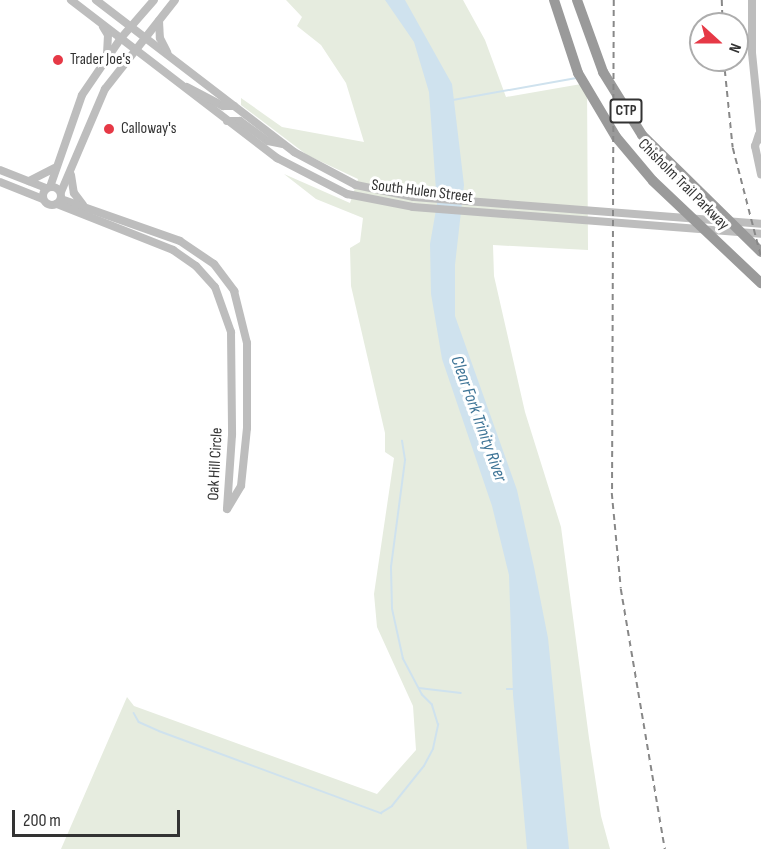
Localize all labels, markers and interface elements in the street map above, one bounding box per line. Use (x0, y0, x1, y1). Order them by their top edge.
north arrow (689, 12, 749, 72)
text: N (724, 41, 745, 55)
place label: Trader Joe's (70, 50, 131, 70)
marker: Trader Joe's (51, 53, 65, 67)
road number: CTP (610, 99, 642, 123)
place label: Calloway's (121, 119, 176, 139)
marker: Calloway's (102, 122, 116, 136)
street label: Chisholm Trail Parkway (633, 135, 733, 235)
street label: South Hulen Street (370, 176, 474, 208)
water label: Clear Fork Trinity River (445, 353, 511, 485)
street label: Oak Hill Circle (205, 427, 227, 501)
scale bar (15, 798, 183, 836)
text: 200 m (23, 810, 61, 831)

